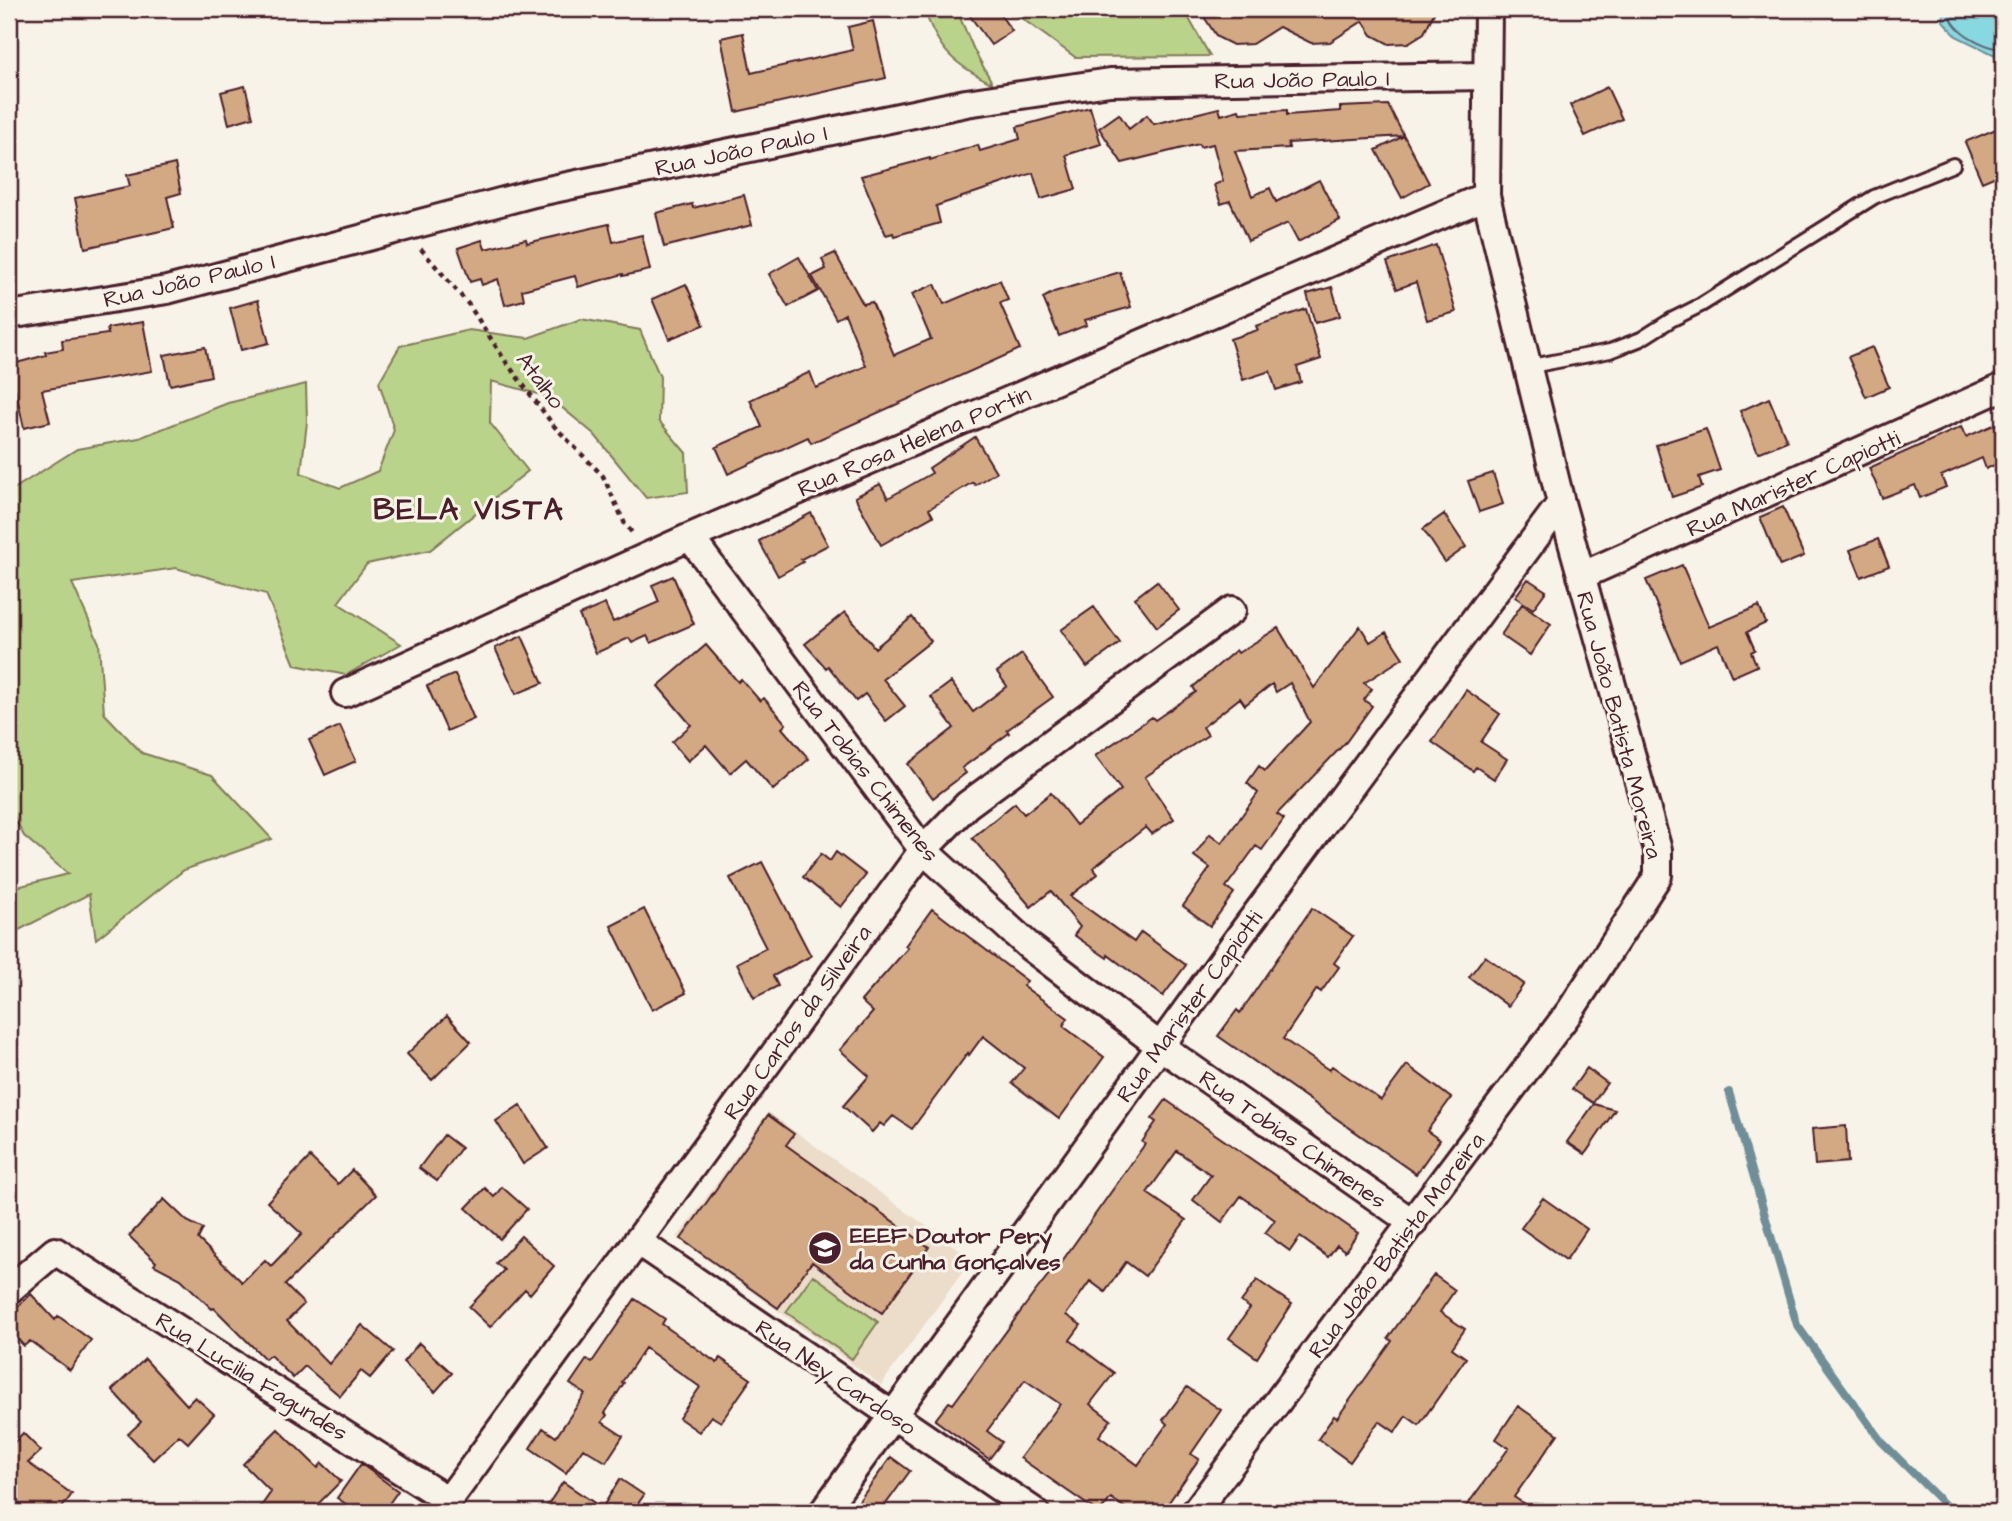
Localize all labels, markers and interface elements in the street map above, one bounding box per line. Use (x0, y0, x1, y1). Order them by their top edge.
street label: Rua João Paulo I (1214, 62, 1390, 98)
street label: Rua João Paulo I (652, 117, 830, 185)
street label: Rua João Paulo I (100, 246, 278, 316)
street label: Atalho (508, 346, 572, 416)
street label: Rua Rosa Helena Portin (793, 378, 1036, 506)
street label: Rua Marister Capiotti (1682, 422, 1906, 545)
district label: BELA VISTA (373, 489, 565, 531)
street label: Rua João Batista Moreira (1568, 588, 1670, 863)
street label: Rua Tobias Chimenes (784, 674, 946, 869)
street label: Rua Marister Capiotti (1109, 904, 1271, 1109)
street label: Rua Carlos da Silveira (716, 918, 880, 1127)
street label: Rua Tobias Chimenes (1192, 1063, 1393, 1217)
street label: Rua João Batista Moreira (1301, 1126, 1493, 1365)
place label: EEEF Doutor Pery da Cunha Gonçalves (849, 1220, 1061, 1278)
school or university icon: EEEF Doutor Pery da Cunha Gonçalves (806, 1229, 844, 1267)
street label: Rua Lucilia Fagundes (149, 1305, 354, 1450)
street label: Rua Ney Cardoso (748, 1312, 922, 1444)

